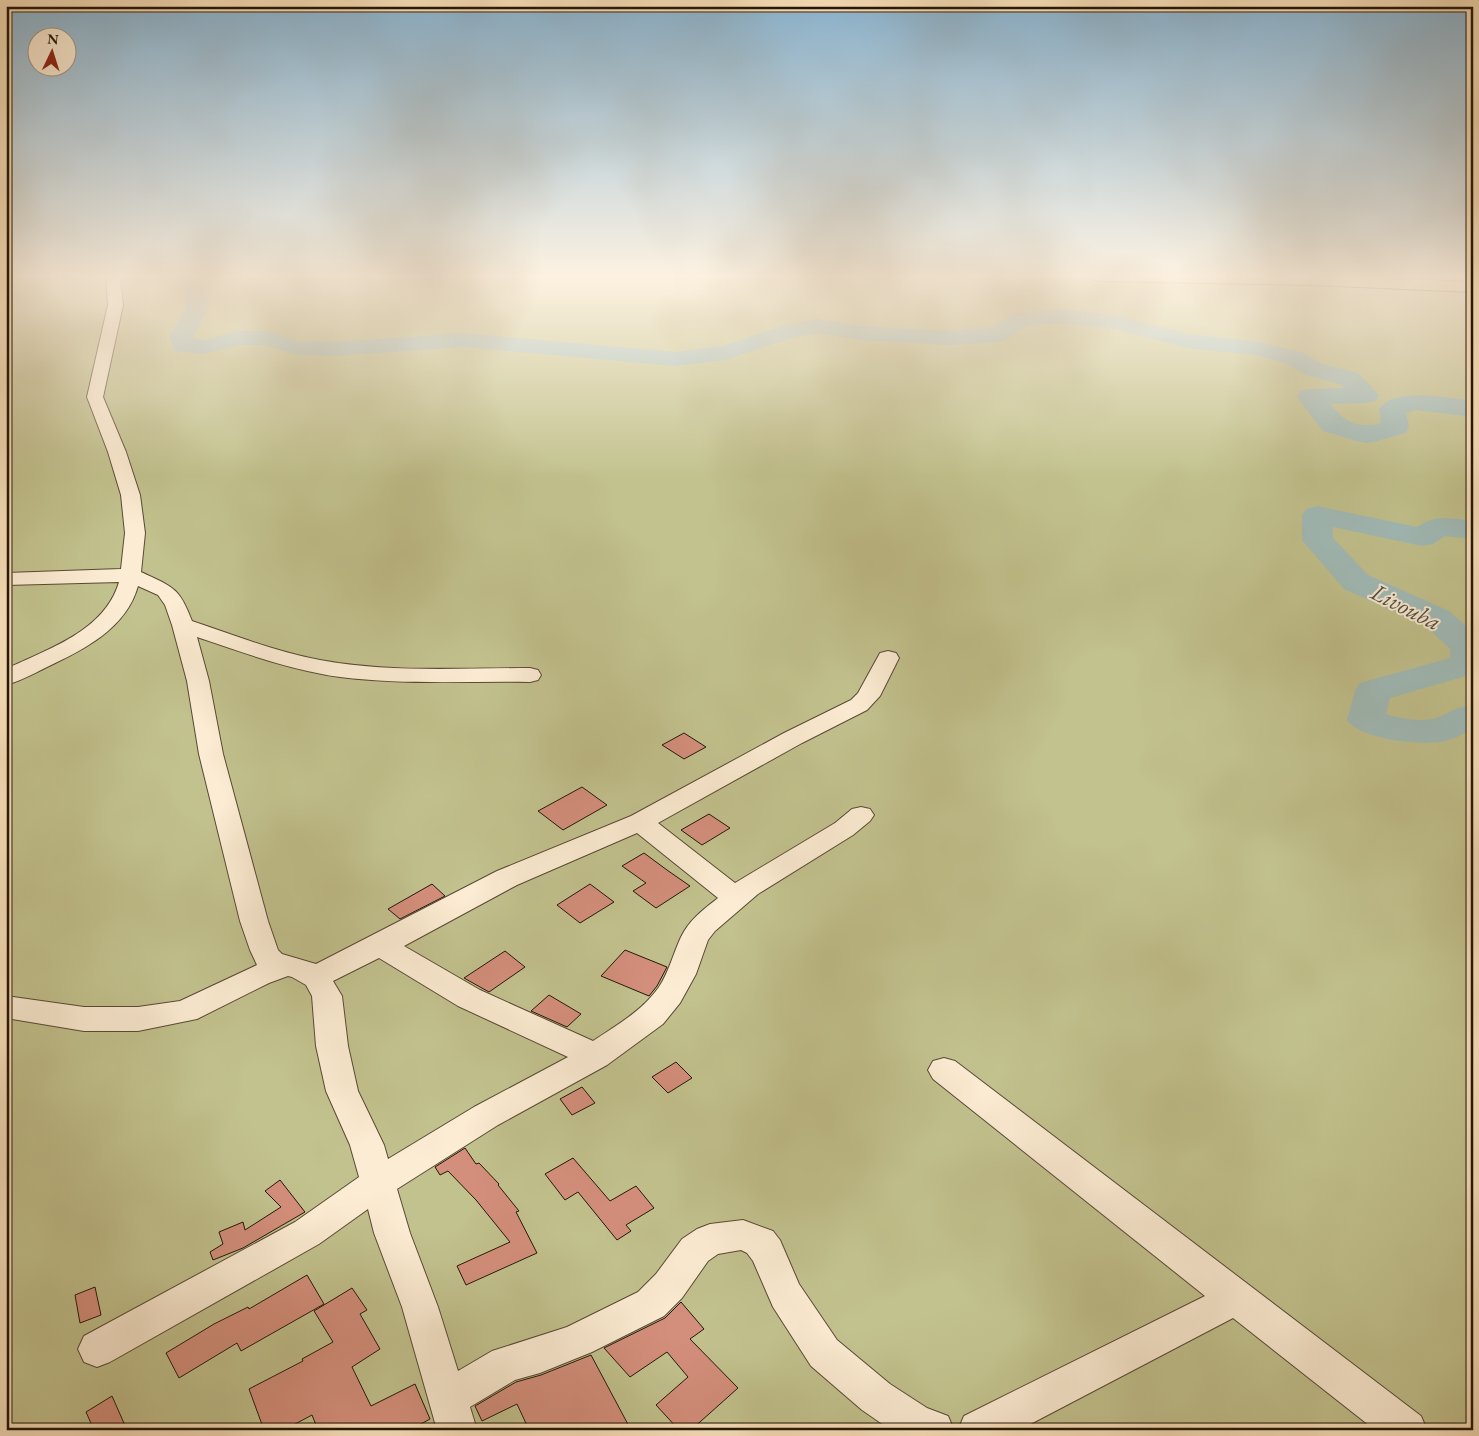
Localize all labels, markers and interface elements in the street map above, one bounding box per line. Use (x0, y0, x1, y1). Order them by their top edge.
north arrow (28, 28, 78, 78)
text: N (47, 30, 60, 48)
water label: Livouba (1365, 575, 1446, 637)

